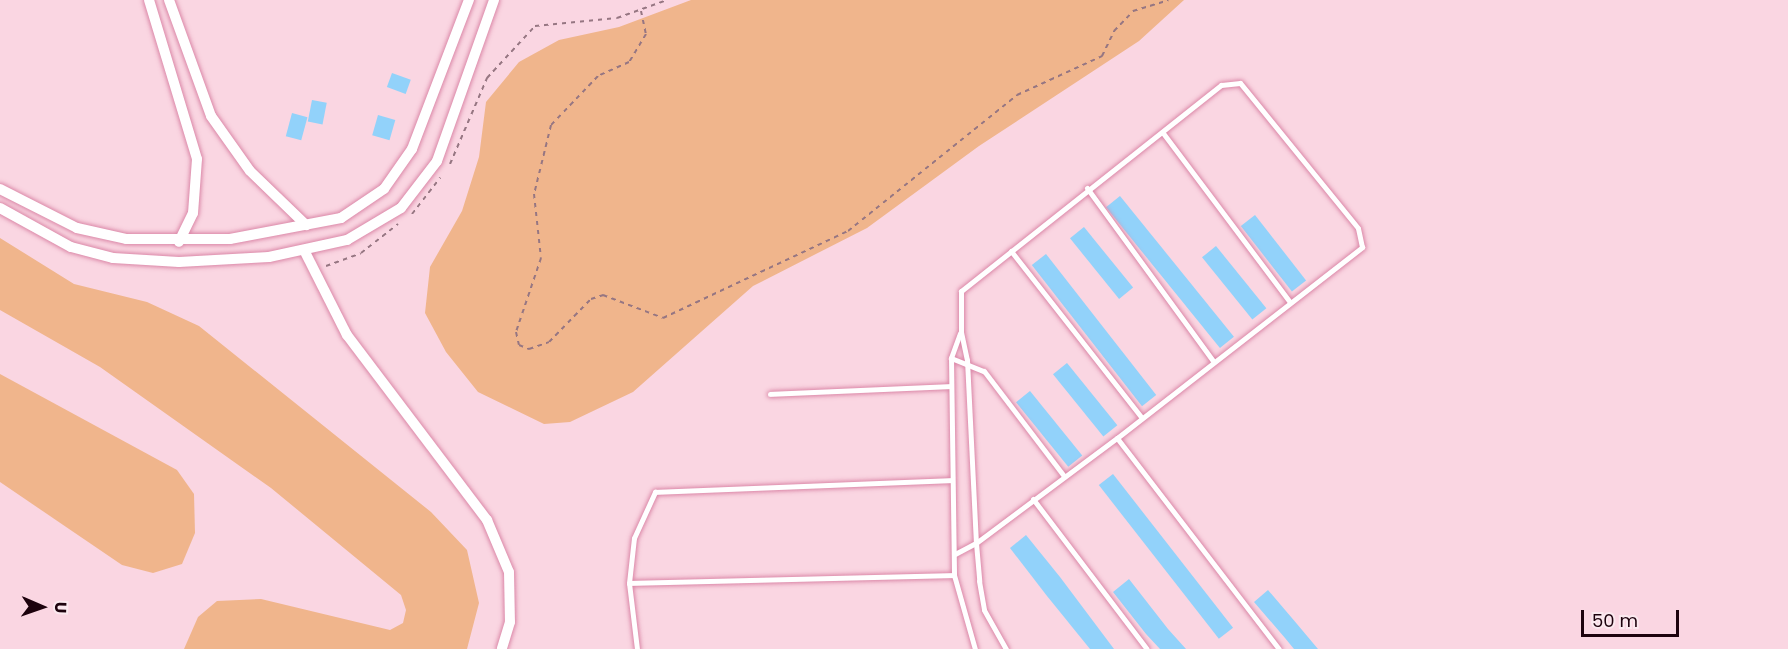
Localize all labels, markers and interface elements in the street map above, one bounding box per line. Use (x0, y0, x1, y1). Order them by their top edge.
north arrow (12, 577, 72, 637)
scale bar (1584, 598, 1682, 636)
text: U (49, 602, 72, 614)
text: 50 m (1592, 608, 1638, 633)

